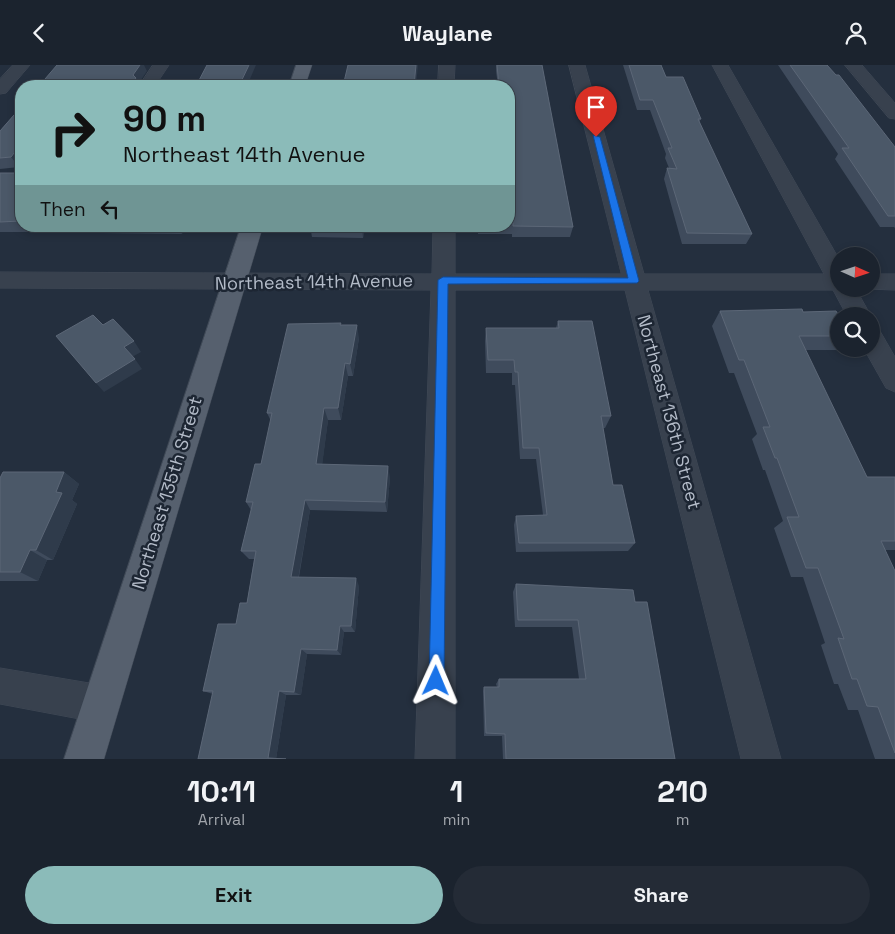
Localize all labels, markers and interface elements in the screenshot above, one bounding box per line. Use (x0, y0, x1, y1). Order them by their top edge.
icon: back (25, 19, 53, 47)
text: Waylane (402, 19, 493, 47)
icon: person (842, 19, 870, 47)
pin (575, 86, 617, 137)
icon: arrive (582, 93, 610, 121)
text: 90 m (123, 97, 206, 141)
icon: right (40, 100, 105, 165)
text: Northeast 14th Avenue (123, 140, 365, 168)
icon: left (96, 195, 124, 223)
text: Then (40, 197, 86, 222)
north arrow (830, 247, 880, 297)
map controls (830, 247, 880, 357)
street label: Northeast 14th Avenue (215, 268, 413, 295)
button: search (830, 307, 880, 357)
street label: Northeast 136th Street (632, 312, 707, 512)
street label: Northeast 135th Street (126, 394, 207, 592)
position arrow (409, 654, 461, 706)
text: 10:11 (187, 772, 256, 811)
text: 1 (450, 772, 463, 811)
text: 210 (657, 772, 708, 811)
text: Arrival (198, 809, 245, 830)
text: min (443, 809, 470, 830)
text: m (676, 809, 690, 830)
button: Exit (25, 866, 443, 924)
button: Share (453, 866, 870, 924)

